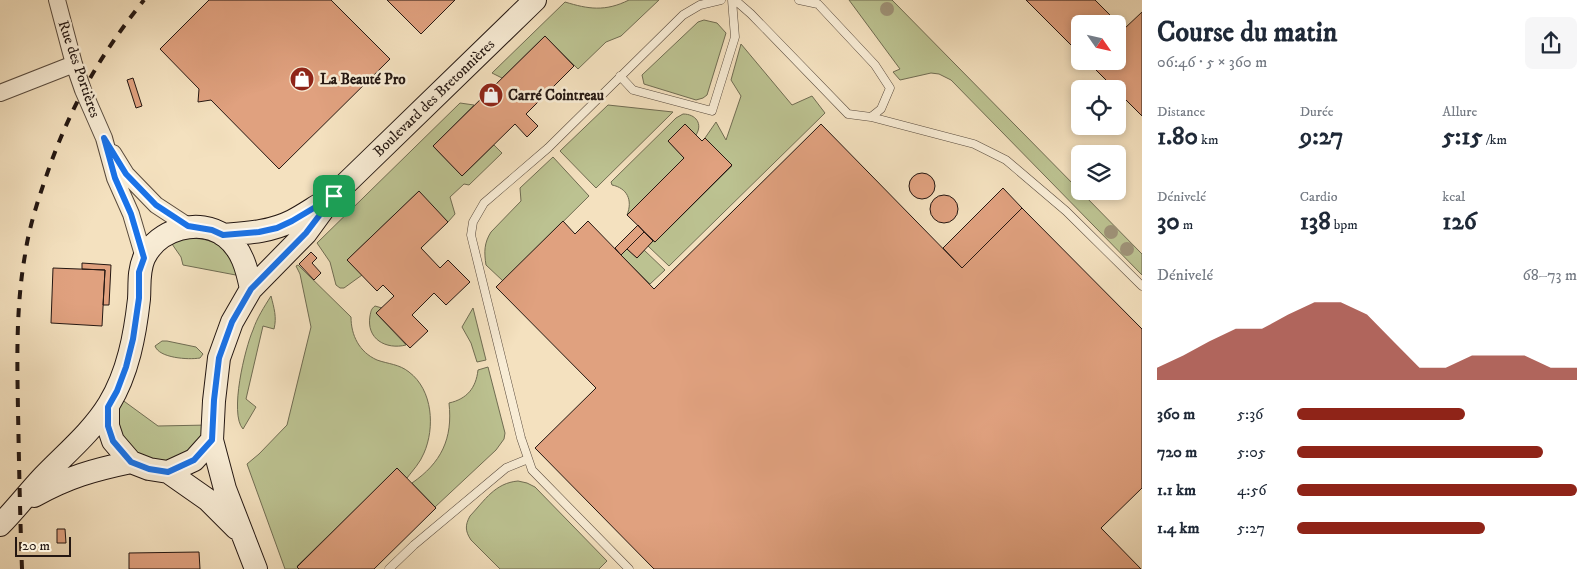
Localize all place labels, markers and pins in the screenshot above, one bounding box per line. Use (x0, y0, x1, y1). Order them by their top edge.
shop icon: La Beauté Pro (289, 66, 315, 92)
place label: La Beauté Pro (320, 70, 406, 89)
shop icon: Carré Cointreau (478, 82, 504, 108)
place label: Carré Cointreau (508, 86, 605, 105)
pin (313, 175, 355, 217)

